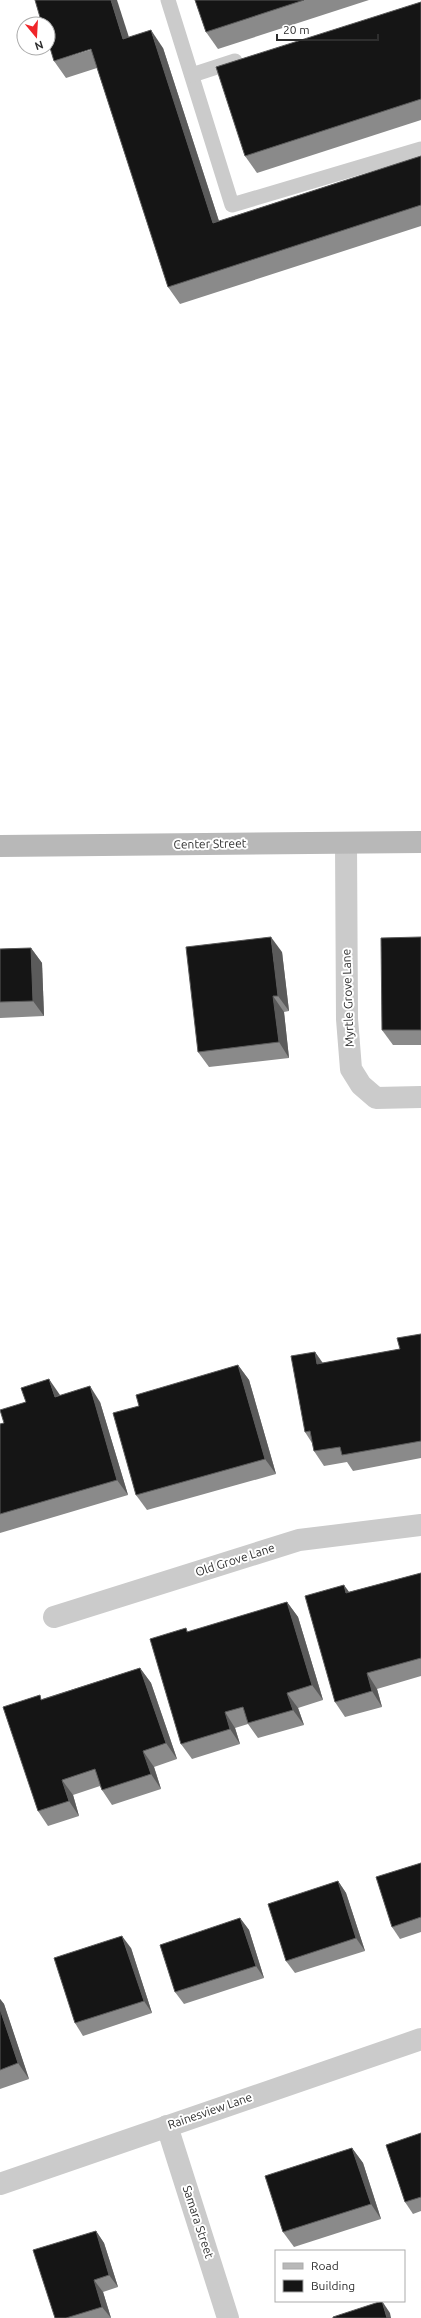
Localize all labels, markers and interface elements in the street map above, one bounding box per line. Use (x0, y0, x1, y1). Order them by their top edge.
north arrow (16, 16, 56, 56)
scale bar (277, 16, 378, 42)
text: 20 m (283, 23, 310, 36)
text: N (33, 39, 45, 52)
street label: Center Street (173, 836, 247, 851)
street label: Myrtle Grove Lane (339, 949, 356, 1047)
street label: Old Grove Lane (194, 1541, 276, 1578)
street label: Rainesview Lane (166, 2090, 254, 2131)
street label: Samara Street (181, 2184, 216, 2260)
legend (275, 2250, 405, 2302)
text: Road (311, 2259, 339, 2272)
text: Building (311, 2279, 355, 2292)

